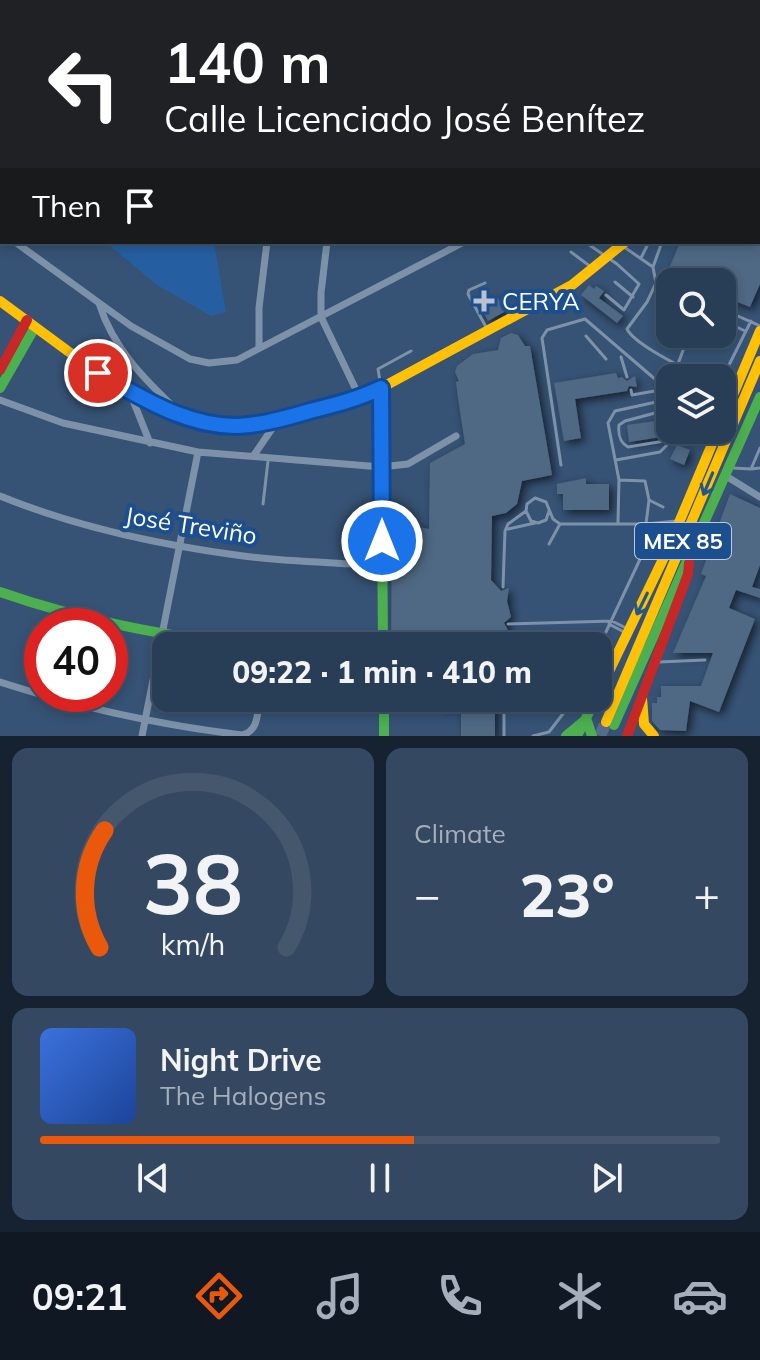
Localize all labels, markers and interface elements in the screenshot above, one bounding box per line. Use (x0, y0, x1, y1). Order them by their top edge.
text: 140 m (164, 27, 331, 97)
icon: left (32, 32, 136, 136)
text: Calle Licenciado José Benítez (164, 96, 645, 141)
icon: arrive (118, 184, 162, 228)
text: Then (32, 187, 102, 225)
map controls (656, 268, 736, 444)
button: search (656, 268, 736, 348)
place label: CERYA (502, 286, 580, 316)
marker: CERYA (473, 290, 495, 312)
pin (64, 339, 132, 407)
icon: arrive (76, 351, 120, 395)
button: layers (656, 364, 736, 444)
one-way arrow (699, 471, 714, 496)
position arrow (340, 499, 424, 583)
street label: José Treviño (123, 500, 259, 550)
road number: MEX 85 (635, 523, 731, 559)
one-way arrow (634, 591, 649, 615)
speed limit sign: 40 (24, 608, 128, 712)
text: 09:22 · 1 min · 410 m (232, 653, 532, 691)
text: Climate (414, 817, 506, 850)
text: 38 (143, 830, 243, 935)
text: 23° (519, 857, 615, 932)
text: − (414, 867, 440, 922)
text: + (694, 867, 720, 922)
text: km/h (161, 926, 225, 962)
text: Night Drive (160, 1041, 322, 1079)
text: The Halogens (160, 1079, 326, 1112)
icon: previous (131, 1156, 175, 1200)
icon: pause (358, 1156, 402, 1200)
icon: next (585, 1156, 629, 1200)
icon: directions (191, 1268, 247, 1324)
icon: music (312, 1268, 368, 1324)
icon: phone (432, 1268, 488, 1324)
icon: climate (552, 1268, 608, 1324)
icon: car (672, 1268, 728, 1324)
text: 09:21 (32, 1274, 127, 1319)

